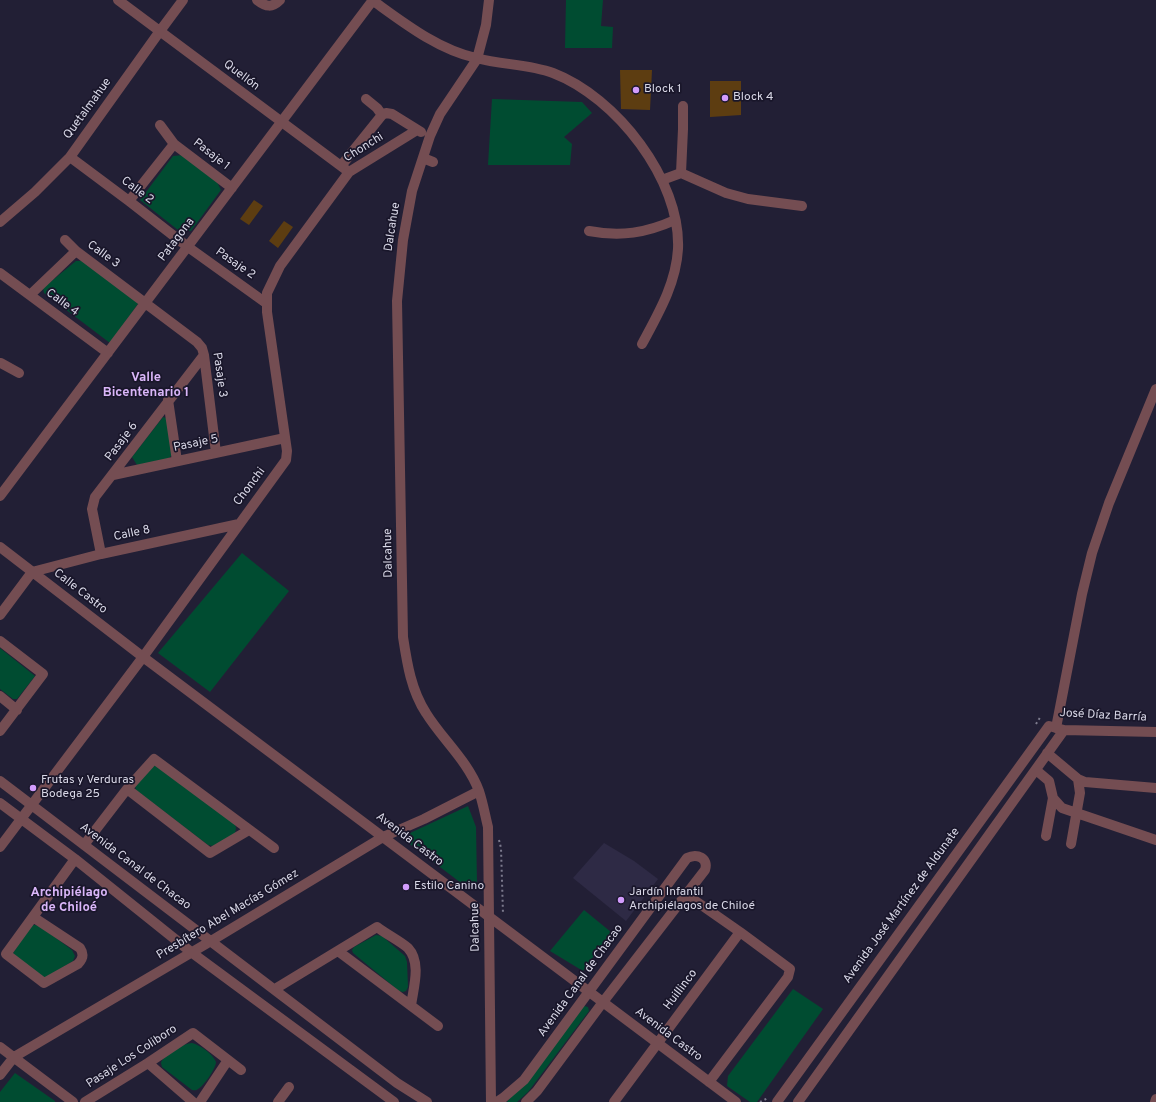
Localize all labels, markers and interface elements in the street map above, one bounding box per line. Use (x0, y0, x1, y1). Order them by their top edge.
street label: Quellón (220, 58, 262, 94)
street label: Quetalmahue (61, 76, 115, 142)
place label: Block 1 (644, 83, 682, 97)
marker: Block 1 (631, 85, 641, 95)
place label: Block 4 (733, 91, 774, 105)
marker: Block 4 (720, 93, 730, 103)
street label: Chonchi (341, 130, 387, 166)
street label: Pasaje 1 (190, 136, 232, 174)
street label: Calle 2 (118, 174, 156, 208)
street label: Dalcahue (382, 201, 404, 253)
street label: Patagona (156, 215, 198, 265)
street label: Calle 3 (84, 238, 122, 272)
street label: Pasaje 2 (212, 245, 258, 283)
street label: Calle 4 (43, 286, 81, 320)
street label: Pasaje 3 (209, 352, 229, 398)
district label: Valle Bicentenario 1 (103, 370, 189, 401)
street label: Pasaje 6 (103, 420, 141, 464)
street label: Pasaje 5 (172, 432, 220, 456)
street label: Chonchi (231, 465, 269, 509)
street label: Calle 8 (112, 523, 152, 545)
street label: Dalcahue (381, 528, 397, 578)
street label: Calle Castro (50, 567, 110, 617)
street label: José Díaz Barría (1059, 707, 1147, 725)
place label: Frutas y Verduras Bodega 25 (41, 774, 134, 802)
marker: Frutas y Verduras Bodega 25 (28, 783, 38, 793)
street label: Avenida Castro (372, 810, 446, 870)
street label: Avenida Canal de Chacao (77, 821, 193, 913)
street label: Avenida José Martínez de Aldunate (841, 825, 963, 987)
street label: Presbítero Abel Macías Gómez (154, 867, 302, 963)
place label: Estilo Canino (414, 880, 484, 894)
marker: Estilo Canino (401, 882, 411, 892)
district label: Archipiélago de Chiloé (30, 885, 108, 916)
place label: Jardín Infantil Archipiélagos de Chiloé (629, 886, 755, 914)
marker: Jardín Infantil Archipiélagos de Chiloé (616, 895, 626, 905)
street label: Dalcahue (468, 902, 484, 952)
street label: Avenida Canal de Chacao (535, 922, 627, 1040)
street label: Huillinco (661, 967, 701, 1013)
street label: Avenida Castro (631, 1005, 705, 1065)
street label: Pasaje Los Coliboro (84, 1022, 180, 1092)

